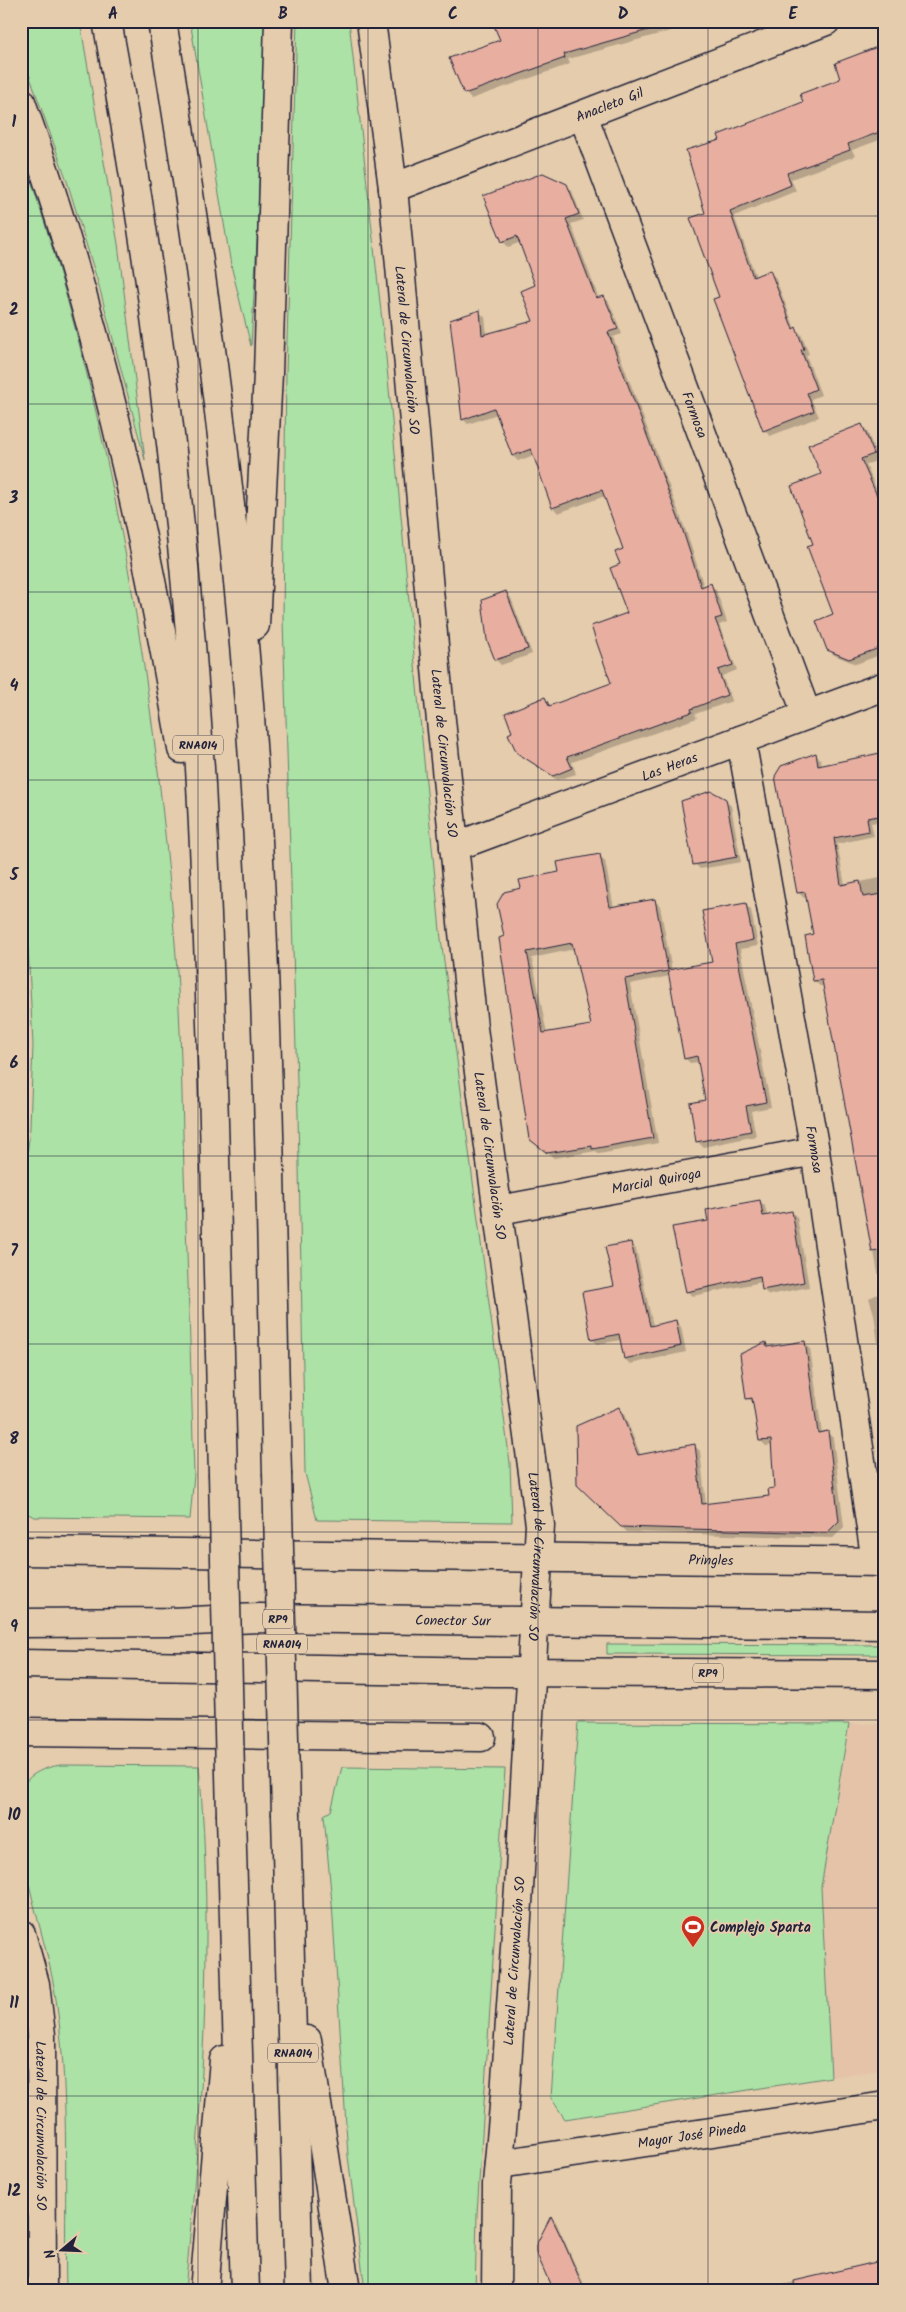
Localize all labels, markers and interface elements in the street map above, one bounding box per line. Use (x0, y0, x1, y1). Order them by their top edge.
text: A (108, 2, 118, 27)
text: B (278, 2, 288, 27)
text: C (448, 2, 458, 27)
text: D (618, 2, 629, 27)
text: E (789, 2, 799, 27)
street label: Anacleto Gil (573, 82, 648, 129)
text: 1 (12, 110, 17, 135)
street label: Lateral de Circunvalación SO (388, 265, 425, 436)
text: 2 (9, 298, 19, 323)
street label: Formosa (675, 389, 713, 442)
text: 3 (9, 486, 19, 511)
street label: Lateral de Circunvalación SO (424, 668, 463, 839)
text: 4 (10, 674, 19, 699)
road number: RNA014 (173, 736, 223, 754)
street label: Las Heras (638, 747, 701, 788)
text: 5 (9, 863, 20, 888)
text: 6 (10, 1051, 19, 1076)
street label: Lateral de Circunvalación SO (467, 1070, 511, 1242)
street label: Formosa (799, 1124, 828, 1175)
street label: Marcial Quiroga (610, 1162, 703, 1201)
text: 7 (10, 1239, 18, 1264)
text: 8 (9, 1427, 19, 1452)
street label: Lateral de Circunvalación SO (521, 1471, 550, 1642)
street label: Pringles (688, 1549, 734, 1572)
road number: RP9 (263, 1610, 293, 1628)
street label: Conector Sur (415, 1610, 492, 1633)
text: 9 (10, 1615, 18, 1640)
road number: RNA014 (257, 1635, 307, 1654)
road number: RP9 (693, 1664, 723, 1682)
text: 10 (7, 1803, 21, 1828)
street label: Lateral de Circunvalación SO (498, 1875, 532, 2046)
sports icon: Complejo Sparta (680, 1914, 706, 1948)
place label: Complejo Sparta (710, 1917, 811, 1939)
text: 11 (9, 1991, 19, 2016)
street label: Lateral de Circunvalación SO (29, 2041, 52, 2211)
road number: RNA014 (268, 2044, 318, 2062)
street label: Mayor José Pineda (636, 2117, 748, 2155)
text: 12 (7, 2179, 21, 2204)
north arrow (38, 2224, 88, 2274)
text: N (39, 2246, 62, 2262)

